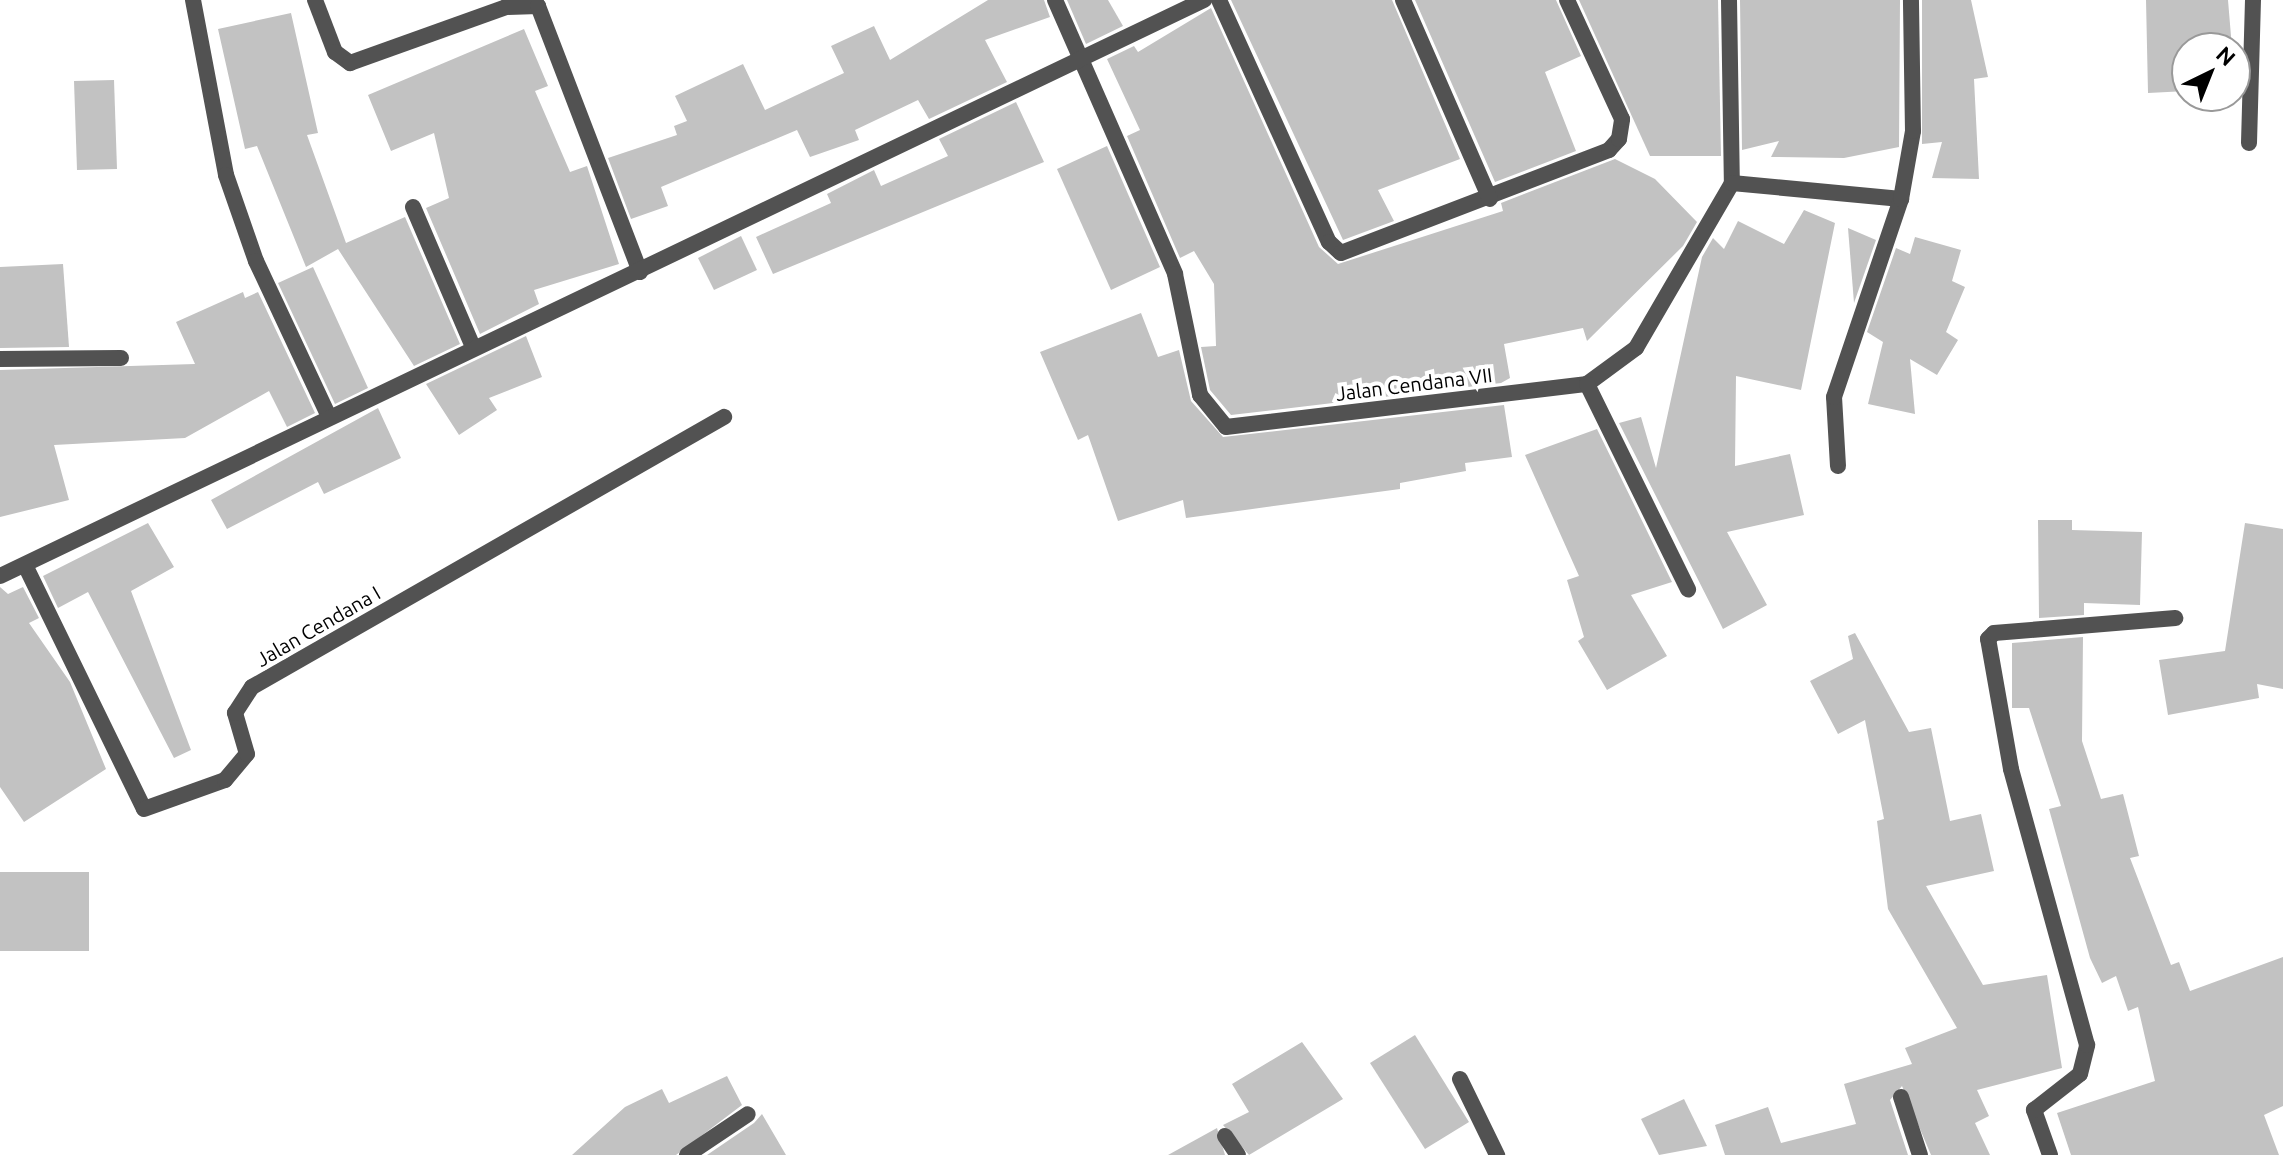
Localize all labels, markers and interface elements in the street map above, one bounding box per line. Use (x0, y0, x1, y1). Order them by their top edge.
north arrow (2171, 32, 2251, 112)
text: N (2212, 41, 2241, 70)
street label: Jalan Cendana VII (1334, 362, 1494, 406)
street label: Jalan Cendana I (251, 581, 385, 671)

